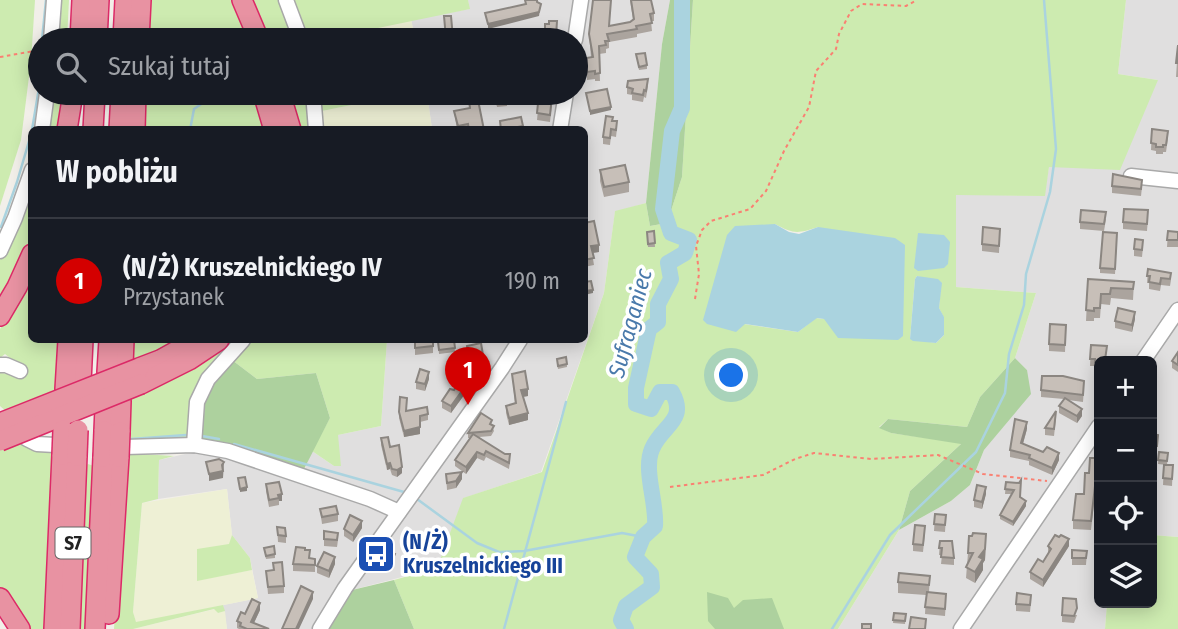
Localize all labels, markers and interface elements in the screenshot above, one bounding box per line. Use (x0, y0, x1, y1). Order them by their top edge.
search box (28, 28, 588, 105)
icon: search (52, 48, 90, 86)
text: Szukaj tutaj (108, 51, 231, 82)
text: W pobliżu (56, 154, 178, 190)
text: (N/Ż) Kruszelnickiego IV (123, 252, 382, 283)
water label: Sufraganiec (602, 264, 658, 381)
text: 1 (74, 267, 84, 295)
text: 190 m (505, 267, 560, 295)
text: Przystanek (123, 283, 224, 311)
pin: 1 (445, 347, 491, 405)
map controls (1094, 356, 1157, 608)
button: + (1094, 356, 1157, 419)
your location (714, 358, 748, 392)
button: − (1094, 419, 1157, 482)
button: locate (1094, 482, 1157, 545)
road number: S7 (56, 528, 90, 558)
place label: (N/Ż) Kruszelnickiego III (403, 528, 563, 579)
bus stop icon: (N/Ż) Kruszelnickiego III (355, 533, 397, 575)
button: layers (1094, 545, 1157, 608)

